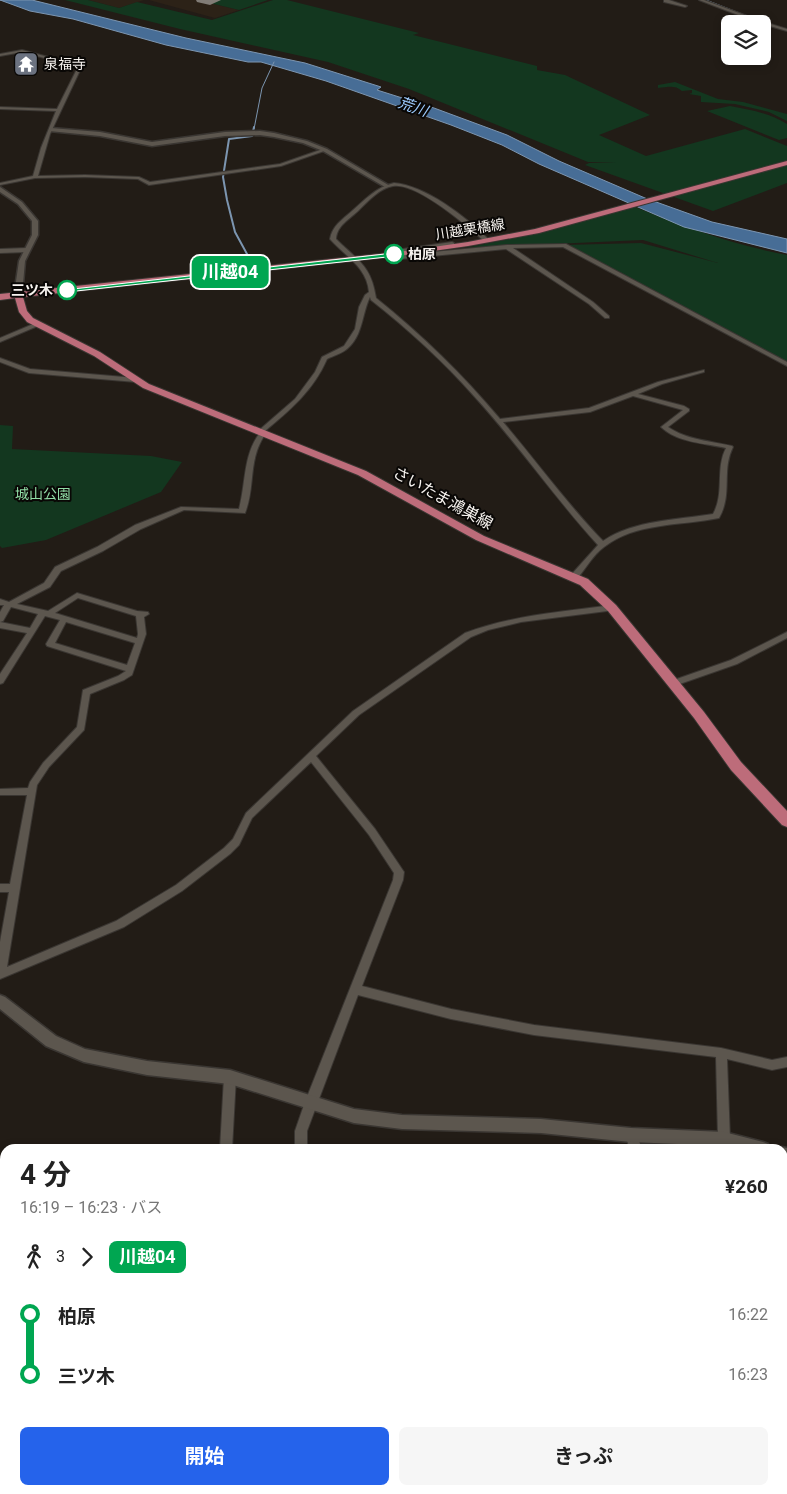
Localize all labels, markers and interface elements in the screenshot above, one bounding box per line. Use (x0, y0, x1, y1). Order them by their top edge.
map controls (721, 15, 771, 65)
button: layers (721, 15, 771, 65)
temple icon: 泉福寺 (13, 51, 39, 77)
place label: 泉福寺 (44, 56, 86, 72)
water label: 荒川 (396, 94, 432, 121)
street label: 川越栗橋線 (434, 216, 506, 242)
marker: 柏原 (384, 244, 404, 264)
place label: 柏原 (408, 246, 436, 262)
line badge: 川越04 (195, 256, 265, 288)
text: 川越04 (202, 261, 258, 282)
marker: 三ツ木 (57, 280, 77, 300)
place label: 三ツ木 (11, 282, 53, 298)
street label: さいたま鴻巣線 (390, 463, 496, 533)
park label: 城山公園 (15, 486, 71, 502)
text: 4 分 (20, 1158, 71, 1191)
text: ¥260 (725, 1175, 768, 1198)
text: 16:19 – 16:23 · バス (20, 1198, 162, 1217)
icon: walk (20, 1243, 48, 1271)
icon: forward (73, 1243, 101, 1271)
text: 川越04 (119, 1246, 176, 1267)
text: 3 (56, 1247, 65, 1266)
text: 柏原 (58, 1305, 96, 1328)
text: 16:22 (728, 1305, 768, 1324)
text: 三ツ木 (58, 1365, 115, 1388)
text: 16:23 (728, 1365, 768, 1384)
button: 開始 (20, 1427, 389, 1485)
button: きっぷ (399, 1427, 768, 1485)

